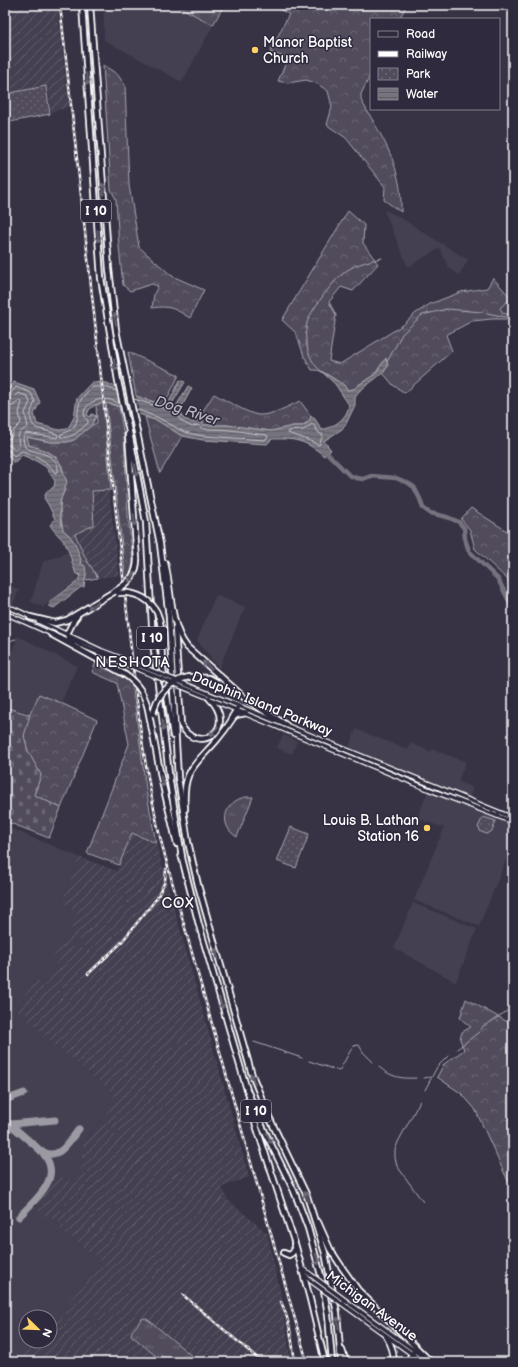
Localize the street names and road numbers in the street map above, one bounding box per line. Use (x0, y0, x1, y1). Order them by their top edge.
road number: I 10 (81, 200, 111, 222)
road number: I 10 (137, 627, 167, 649)
street label: Dauphin Island Parkway (189, 668, 335, 740)
road number: I 10 (241, 1100, 271, 1122)
street label: Michigan Avenue (323, 1267, 421, 1345)

